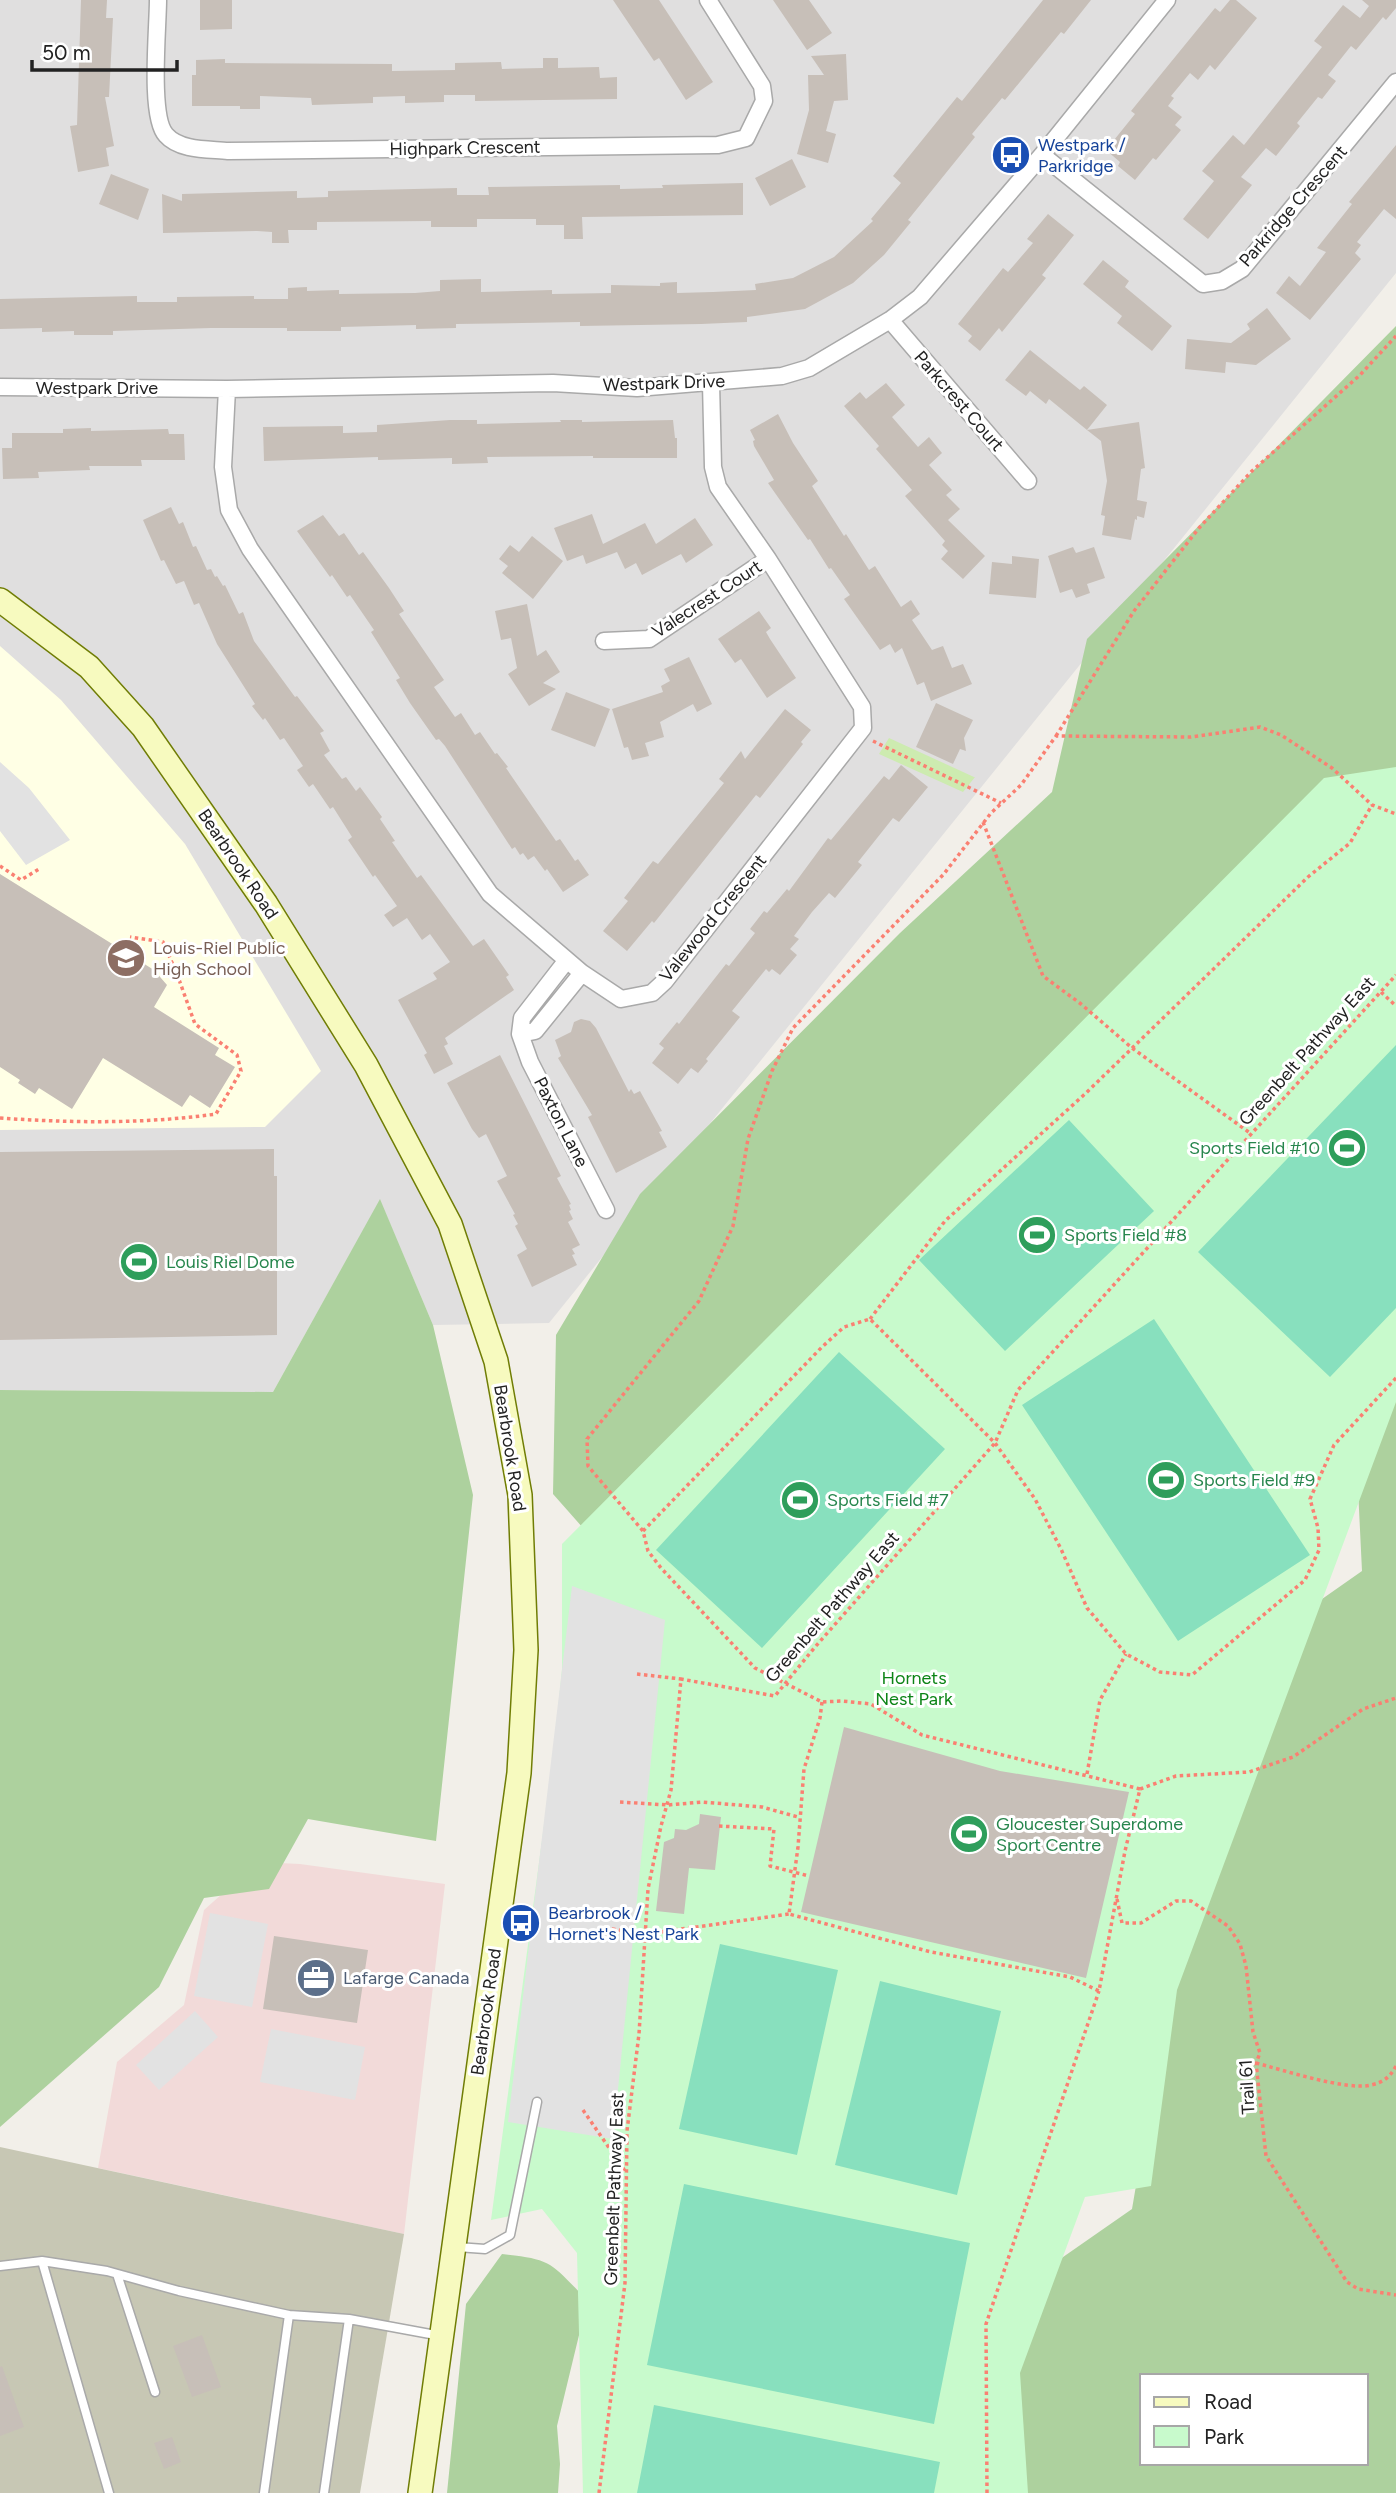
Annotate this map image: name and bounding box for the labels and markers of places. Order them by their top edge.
bus stop icon: Westpark / Parkridge [990,134,1032,176]
place label: Westpark / Parkridge [1038,134,1126,177]
school or university icon: Louis-Riel Public High School [105,937,147,979]
place label: Louis-Riel Public High School [153,937,286,980]
sports icon: Sports Field #10 [1326,1127,1368,1169]
place label: Sports Field #10 [1189,1137,1320,1159]
sports icon: Sports Field #8 [1016,1214,1058,1256]
place label: Sports Field #8 [1064,1224,1187,1246]
sports icon: Louis Riel Dome [118,1241,160,1283]
place label: Louis Riel Dome [166,1251,295,1273]
sports icon: Sports Field #9 [1145,1459,1187,1501]
place label: Sports Field #9 [1193,1469,1315,1491]
sports icon: Sports Field #7 [779,1479,821,1521]
place label: Sports Field #7 [827,1489,949,1511]
sports icon: Gloucester Superdome Sport Centre [948,1813,990,1855]
place label: Gloucester Superdome Sport Centre [996,1813,1183,1856]
bus stop icon: Bearbrook / Hornet's Nest Park [500,1902,542,1944]
place label: Bearbrook / Hornet's Nest Park [548,1902,699,1945]
office icon: Lafarge Canada [295,1957,337,1999]
place label: Lafarge Canada [343,1967,469,1989]

